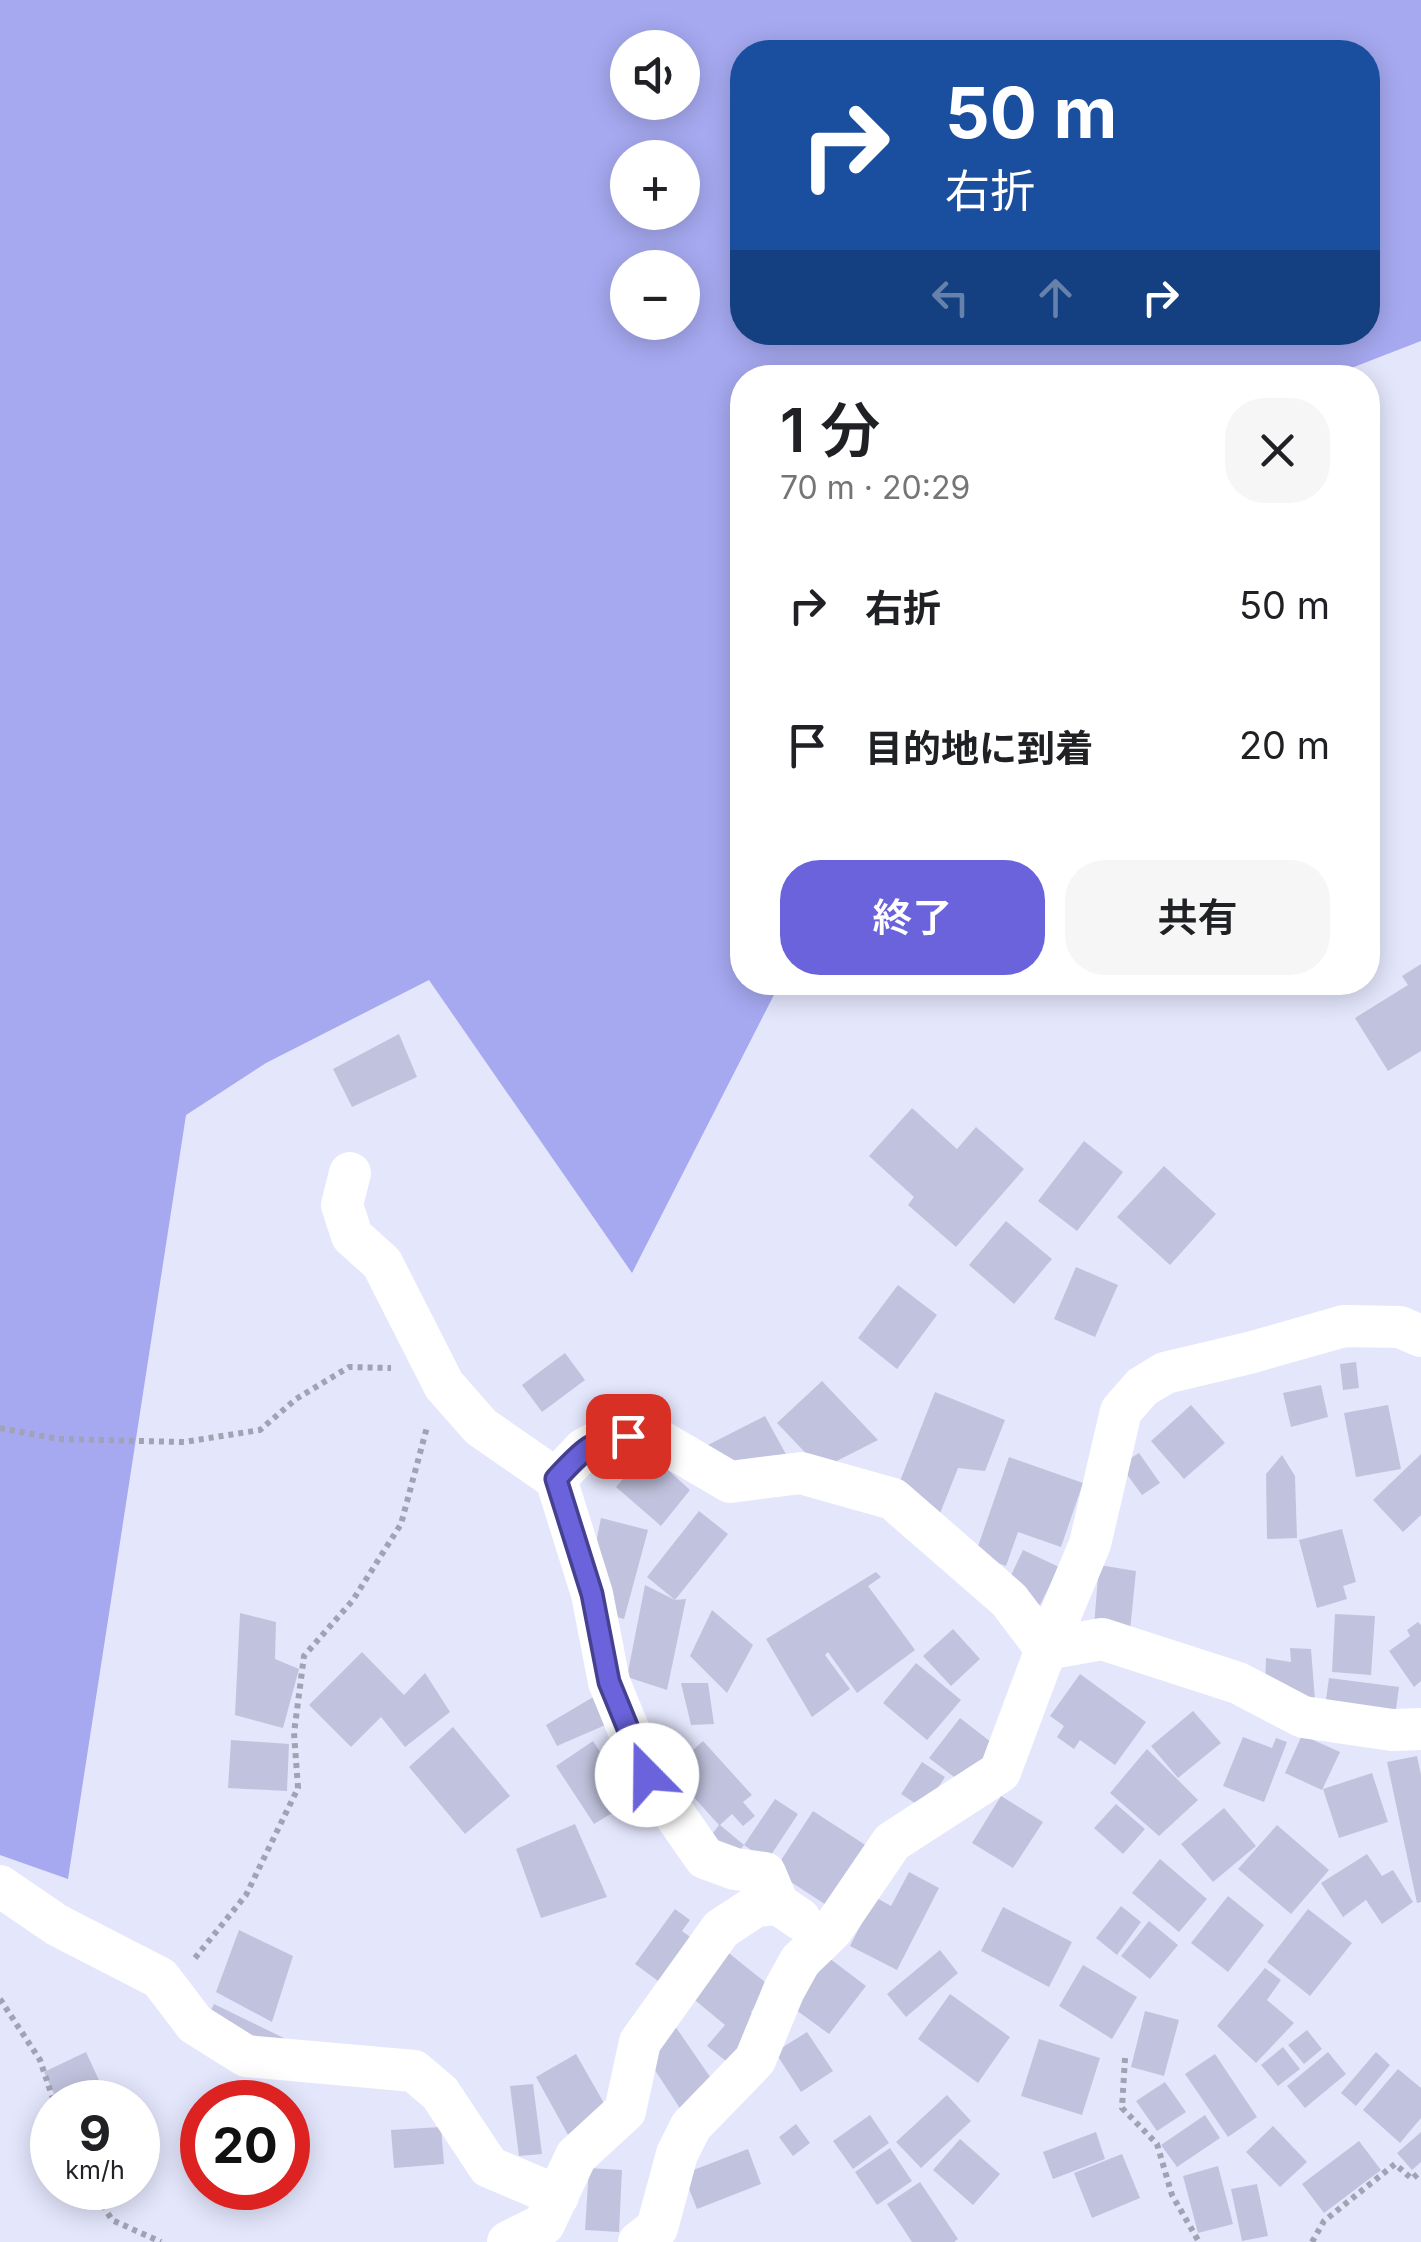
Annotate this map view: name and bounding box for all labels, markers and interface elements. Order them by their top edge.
map controls [610,30,700,340]
button: sound [610,30,700,120]
text: 50 m [945,70,1117,155]
icon: right [780,80,910,210]
button: + [610,140,700,230]
text: 右折 [945,163,1035,218]
button: − [610,250,700,340]
icon: left [923,270,978,325]
icon: ahead [1028,270,1083,325]
icon: right [1133,270,1188,325]
text: 1 分 [780,394,881,466]
button: close [1225,398,1330,503]
text: 70 m · 20:29 [780,468,970,507]
icon: right [780,578,835,633]
text: 50 m [1239,582,1330,628]
text: 右折 [865,585,941,631]
icon: arrive [780,718,835,773]
text: 20 m [1239,722,1330,768]
text: 目的地に到着 [865,725,1093,771]
button: 終了 [780,860,1045,975]
button: 共有 [1065,860,1330,975]
pin [586,1394,671,1479]
icon: arrive [601,1409,656,1464]
position arrow [595,1723,699,1827]
speed limit sign: 20 [180,2080,310,2210]
text: 9 [79,2103,111,2163]
text: km/h [65,2155,125,2185]

